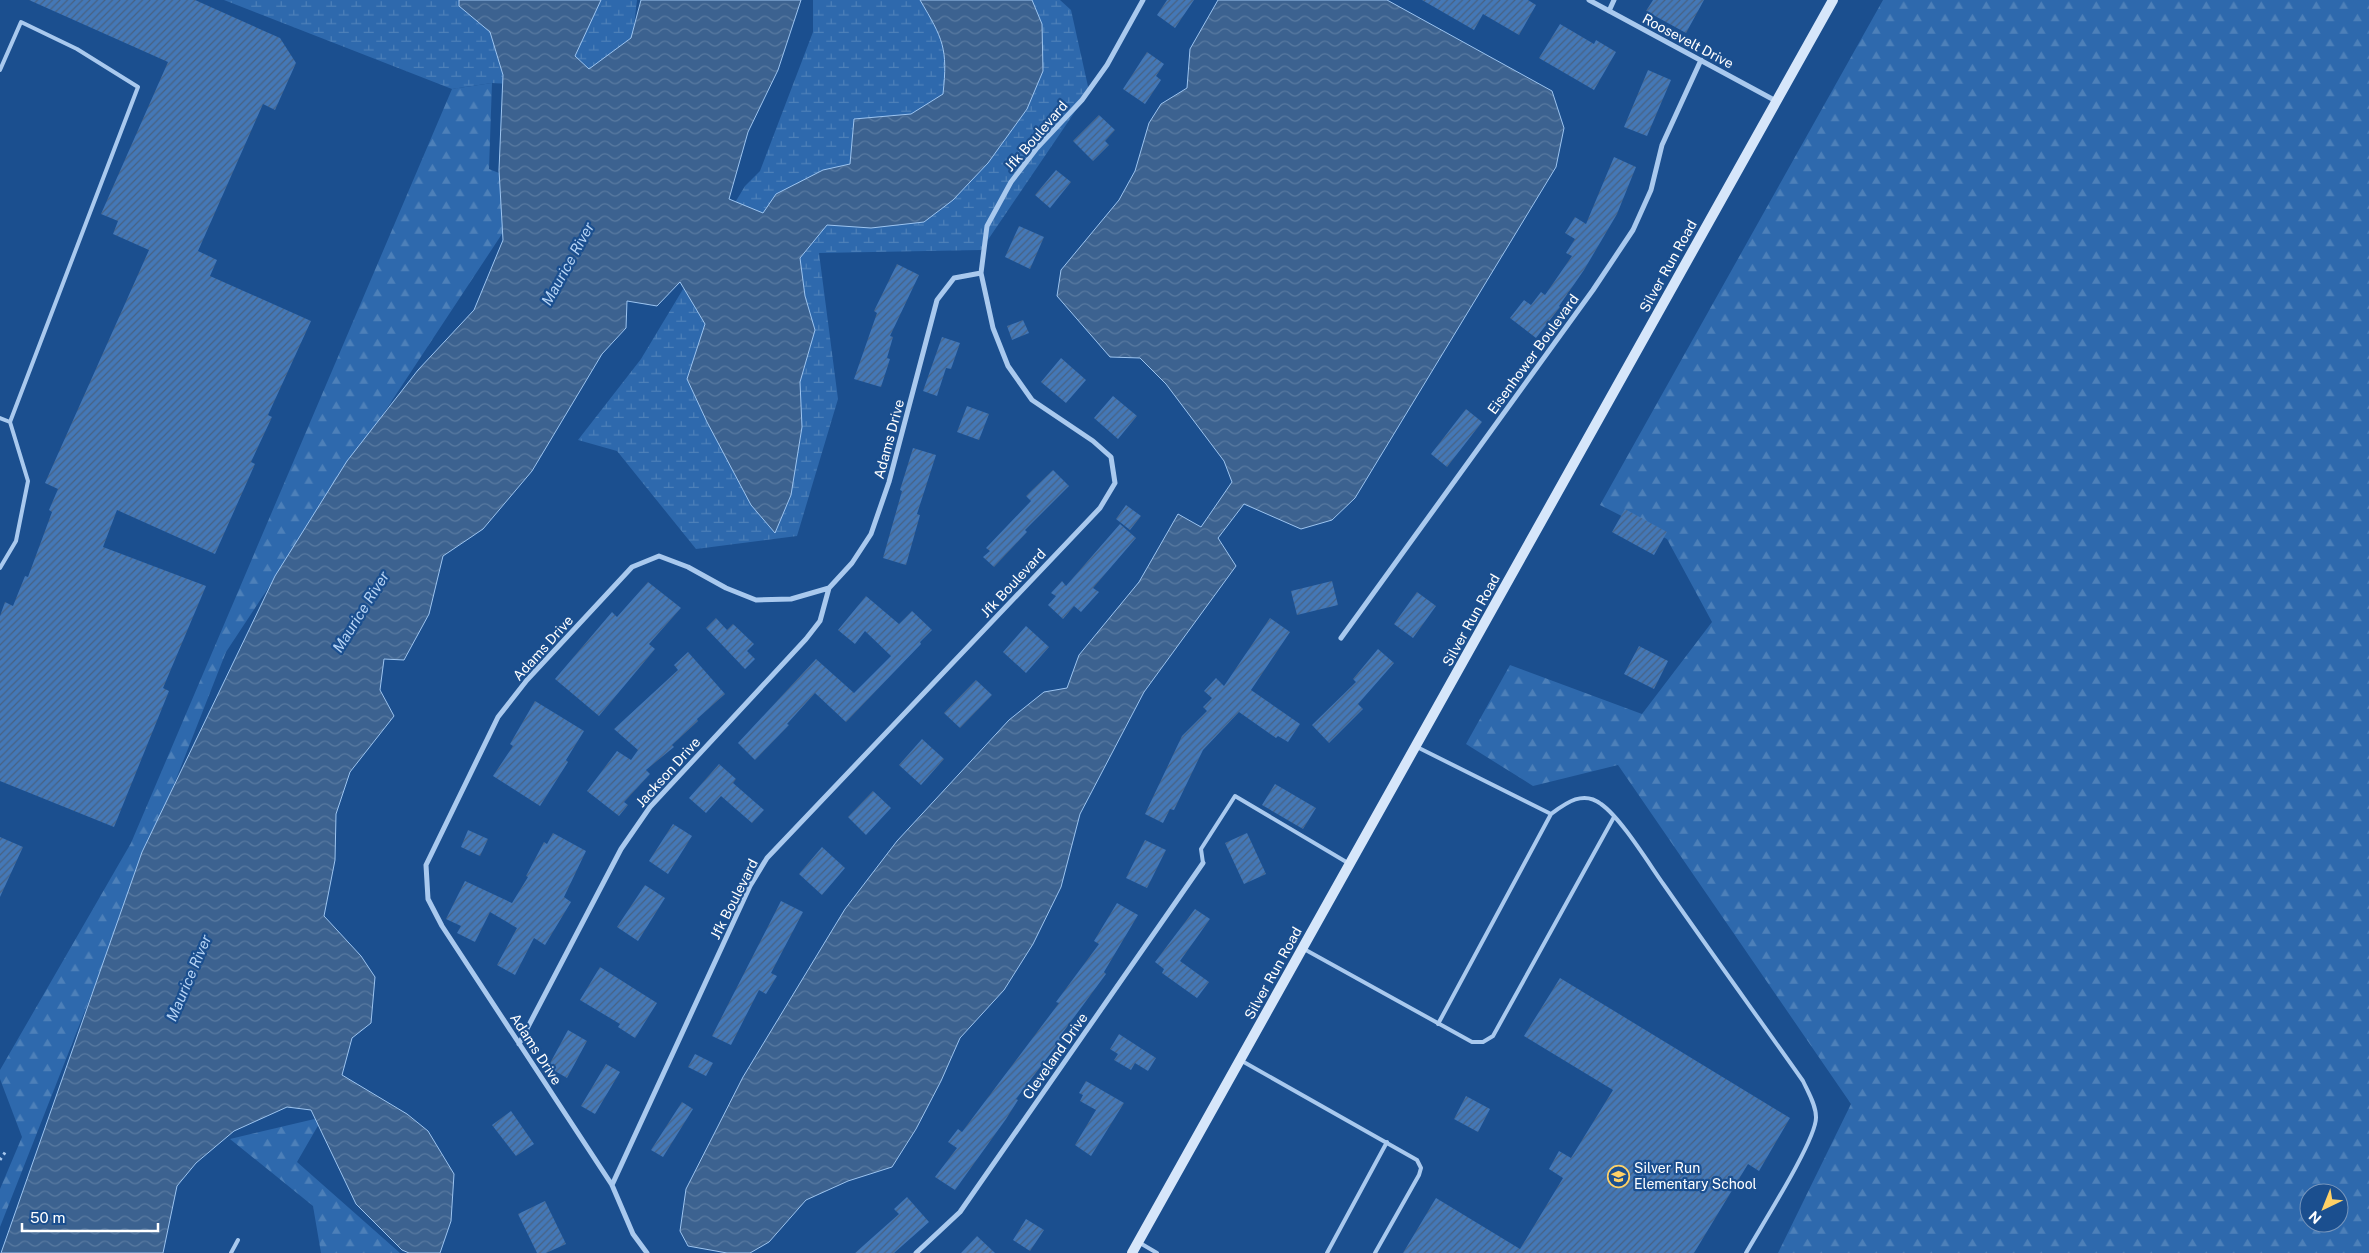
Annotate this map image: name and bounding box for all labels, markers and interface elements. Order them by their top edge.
street label: Roosevelt Drive [1640,10,1736,72]
street label: Jfk Boulevard [1001,98,1071,174]
street label: Silver Run Road [1636,217,1700,315]
water label: Maurice River [538,219,598,308]
street label: Eisenhower Boulevard [1484,291,1582,417]
street label: Adams Drive [871,397,907,481]
street label: Jfk Boulevard [977,545,1049,621]
water label: Maurice River [329,568,392,655]
street label: Silver Run Road [1439,571,1503,669]
street label: Adams Drive [510,612,576,684]
street label: Jackson Drive [632,734,704,810]
street label: Jfk Boulevard [707,856,761,942]
street label: Silver Run Road [1241,924,1305,1022]
water label: Maurice River [163,932,215,1024]
street label: Adams Drive [507,1010,565,1088]
street label: Cleveland Drive [1019,1010,1091,1102]
place label: Silver Run Elementary School [1634,1160,1757,1192]
school or university icon: Silver Run Elementary School [1606,1164,1630,1188]
north arrow [2299,1183,2349,1233]
scale bar [22,1200,159,1232]
text: N [2306,1208,2325,1227]
text: 50 m [30,1209,65,1226]

